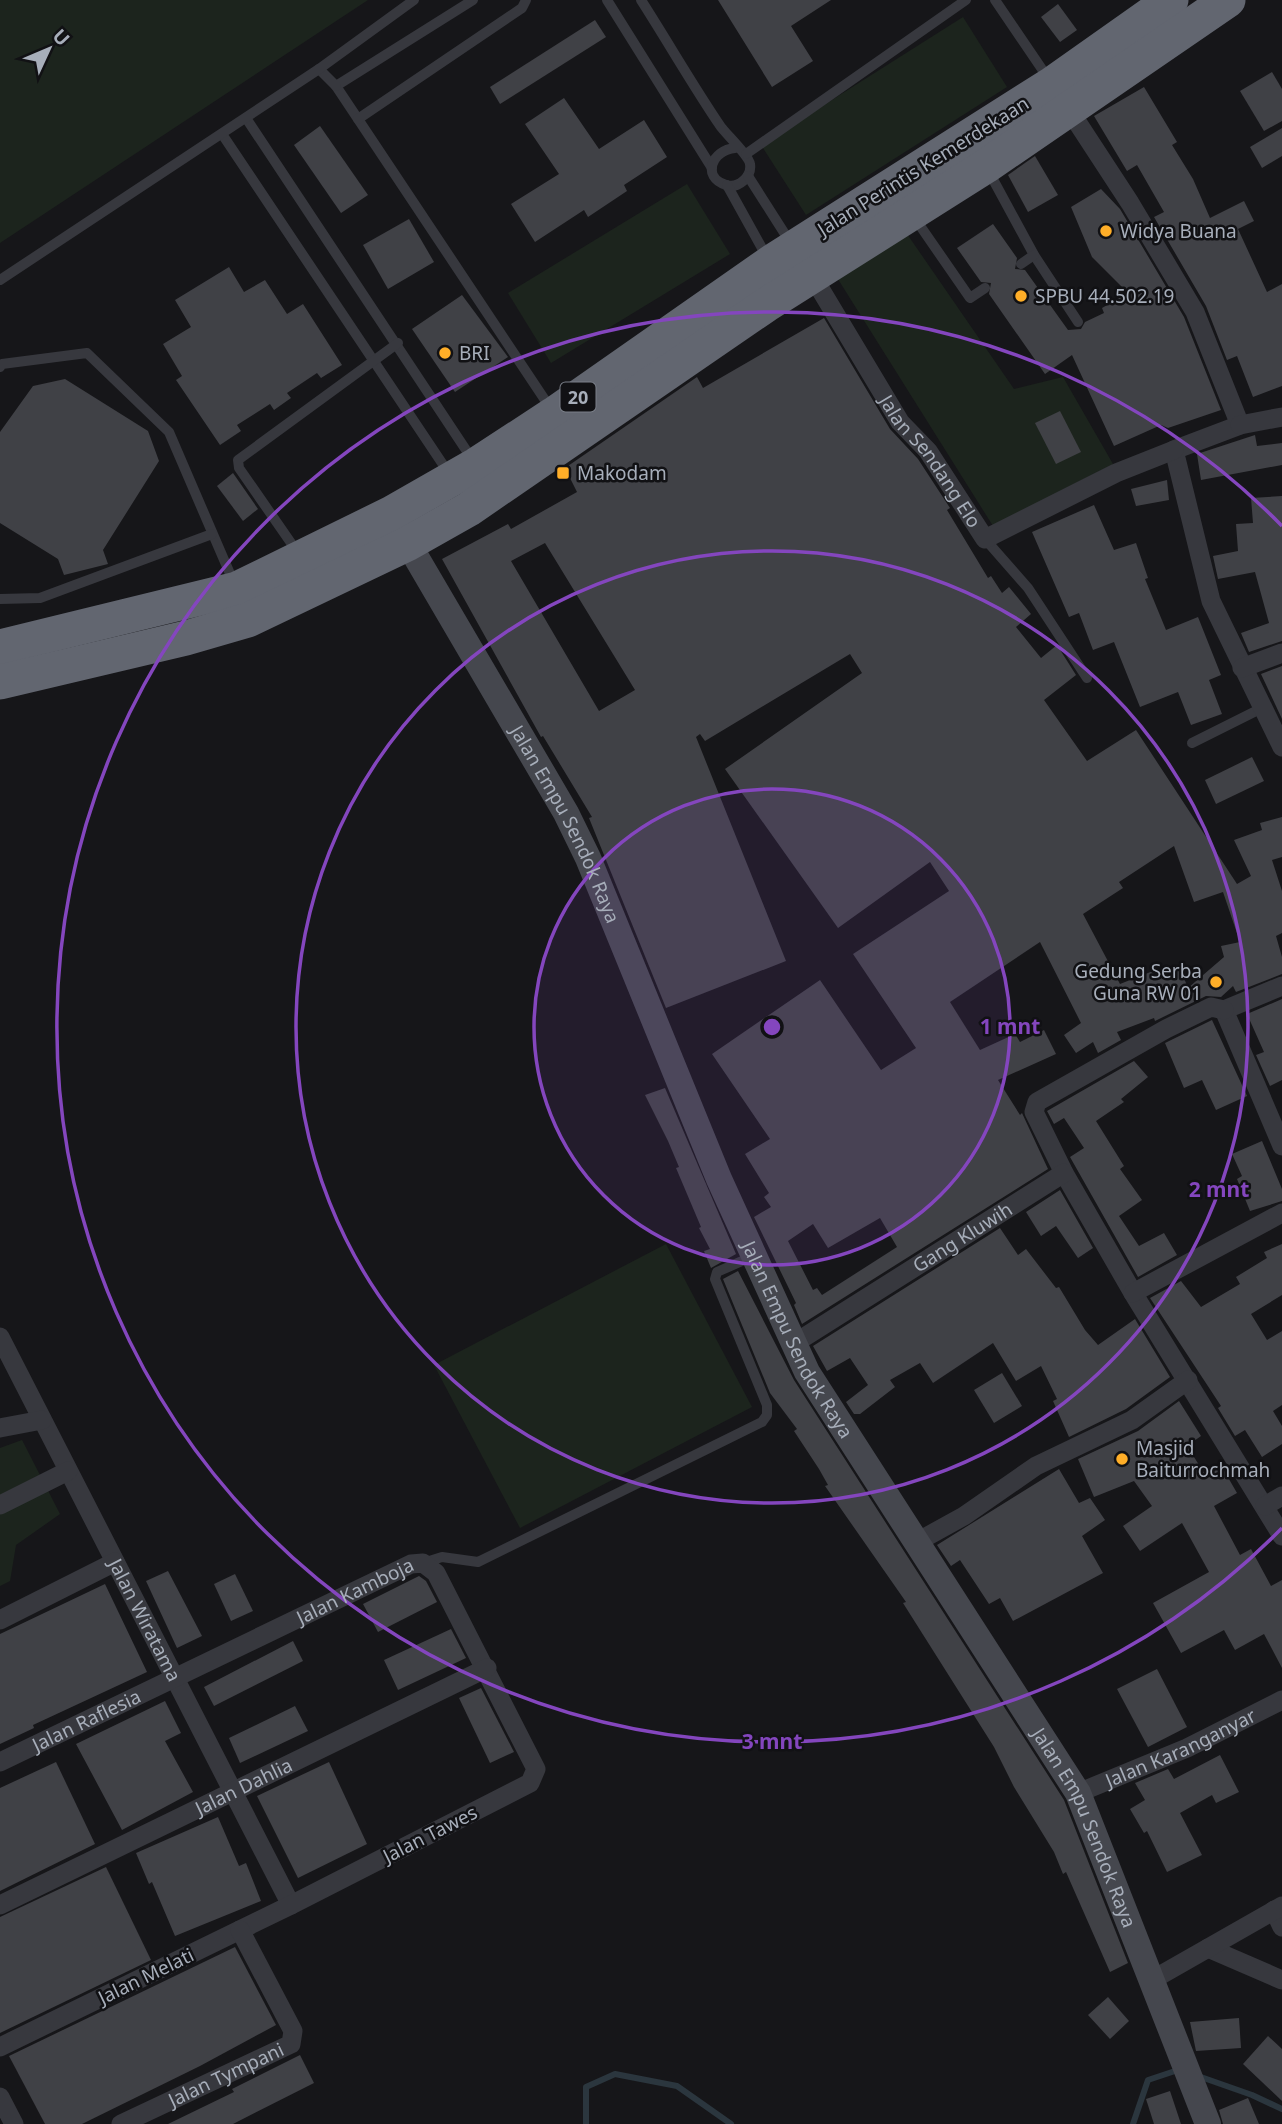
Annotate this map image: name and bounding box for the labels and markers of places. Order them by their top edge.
place label: Widya Buana [1120,218,1237,244]
marker: Widya Buana [1098,223,1114,239]
place label: SPBU 44.502.19 [1035,283,1174,309]
marker: SPBU 44.502.19 [1013,288,1029,304]
place label: BRI [459,340,490,366]
marker: BRI [437,345,453,361]
place label: Makodam [577,460,667,486]
marker: Makodam [555,465,571,481]
place label: Gedung Serba Guna RW 01 [1074,958,1202,1006]
marker: Gedung Serba Guna RW 01 [1208,974,1224,990]
centre of rings [760,1015,784,1039]
place label: Masjid Baiturrochmah [1136,1435,1270,1483]
marker: Masjid Baiturrochmah [1114,1451,1130,1467]

